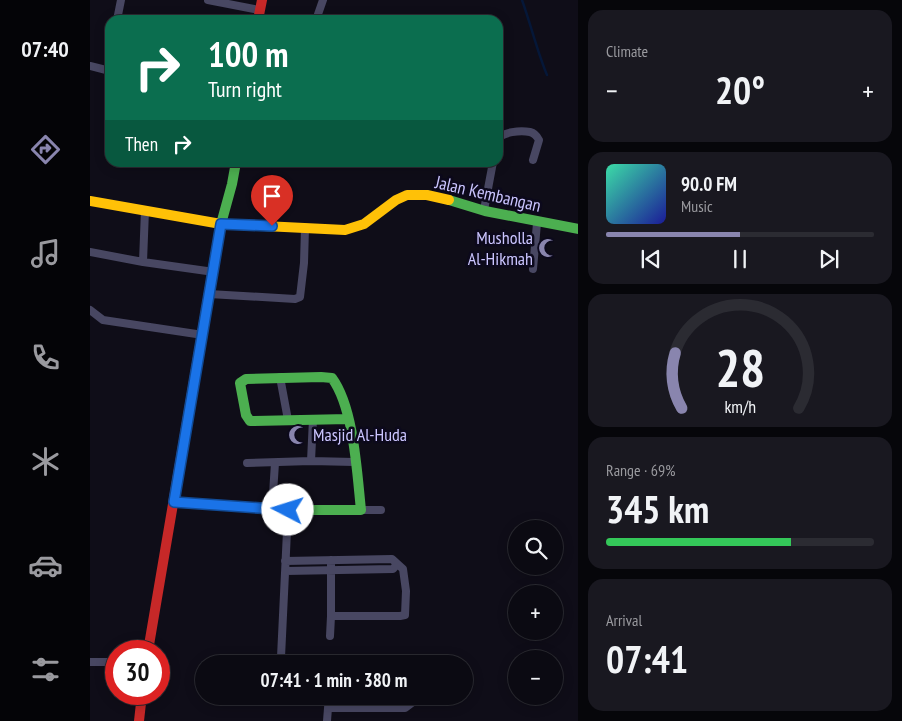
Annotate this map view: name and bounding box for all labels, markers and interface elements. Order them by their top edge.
text: 100 m [208,31,289,77]
text: 07:40 [21,35,69,63]
icon: right [125,35,190,100]
text: Climate [606,41,648,61]
text: 20° [715,65,765,114]
text: − [606,72,618,109]
text: + [862,72,874,109]
text: Turn right [208,75,282,103]
icon: right [168,130,196,158]
icon: directions [28,132,63,167]
text: Then [125,132,158,156]
street label: Jalan Kembangan [432,170,543,217]
text: 90.0 FM [681,172,737,196]
pin [251,175,293,226]
icon: arrive [258,182,286,210]
text: Music [681,196,713,216]
place label: Musholla Al-Hikmah [468,226,533,270]
icon: music [28,236,63,271]
mosque icon: Musholla Al-Hikmah [537,237,559,259]
icon: previous [637,245,665,273]
icon: pause [726,245,754,273]
icon: next [815,245,843,273]
text: 28 [715,334,765,401]
icon: phone [28,340,63,375]
text: km/h [724,395,756,418]
place label: Masjid Al-Huda [313,423,407,446]
mosque icon: Masjid Al-Huda [287,424,309,446]
icon: climate [28,444,63,479]
text: Range · 69% [606,460,675,480]
position arrow [261,483,313,535]
text: 345 km [606,484,709,533]
map controls [508,520,563,705]
button: search [508,520,563,575]
icon: car [28,548,63,583]
button: + [508,585,563,640]
text: Arrival [606,610,642,630]
text: 07:41 [606,634,688,683]
speed limit sign: 30 [105,640,170,705]
button: − [508,650,563,705]
icon: filters [28,652,63,687]
text: 07:41 · 1 min · 380 m [261,668,407,692]

